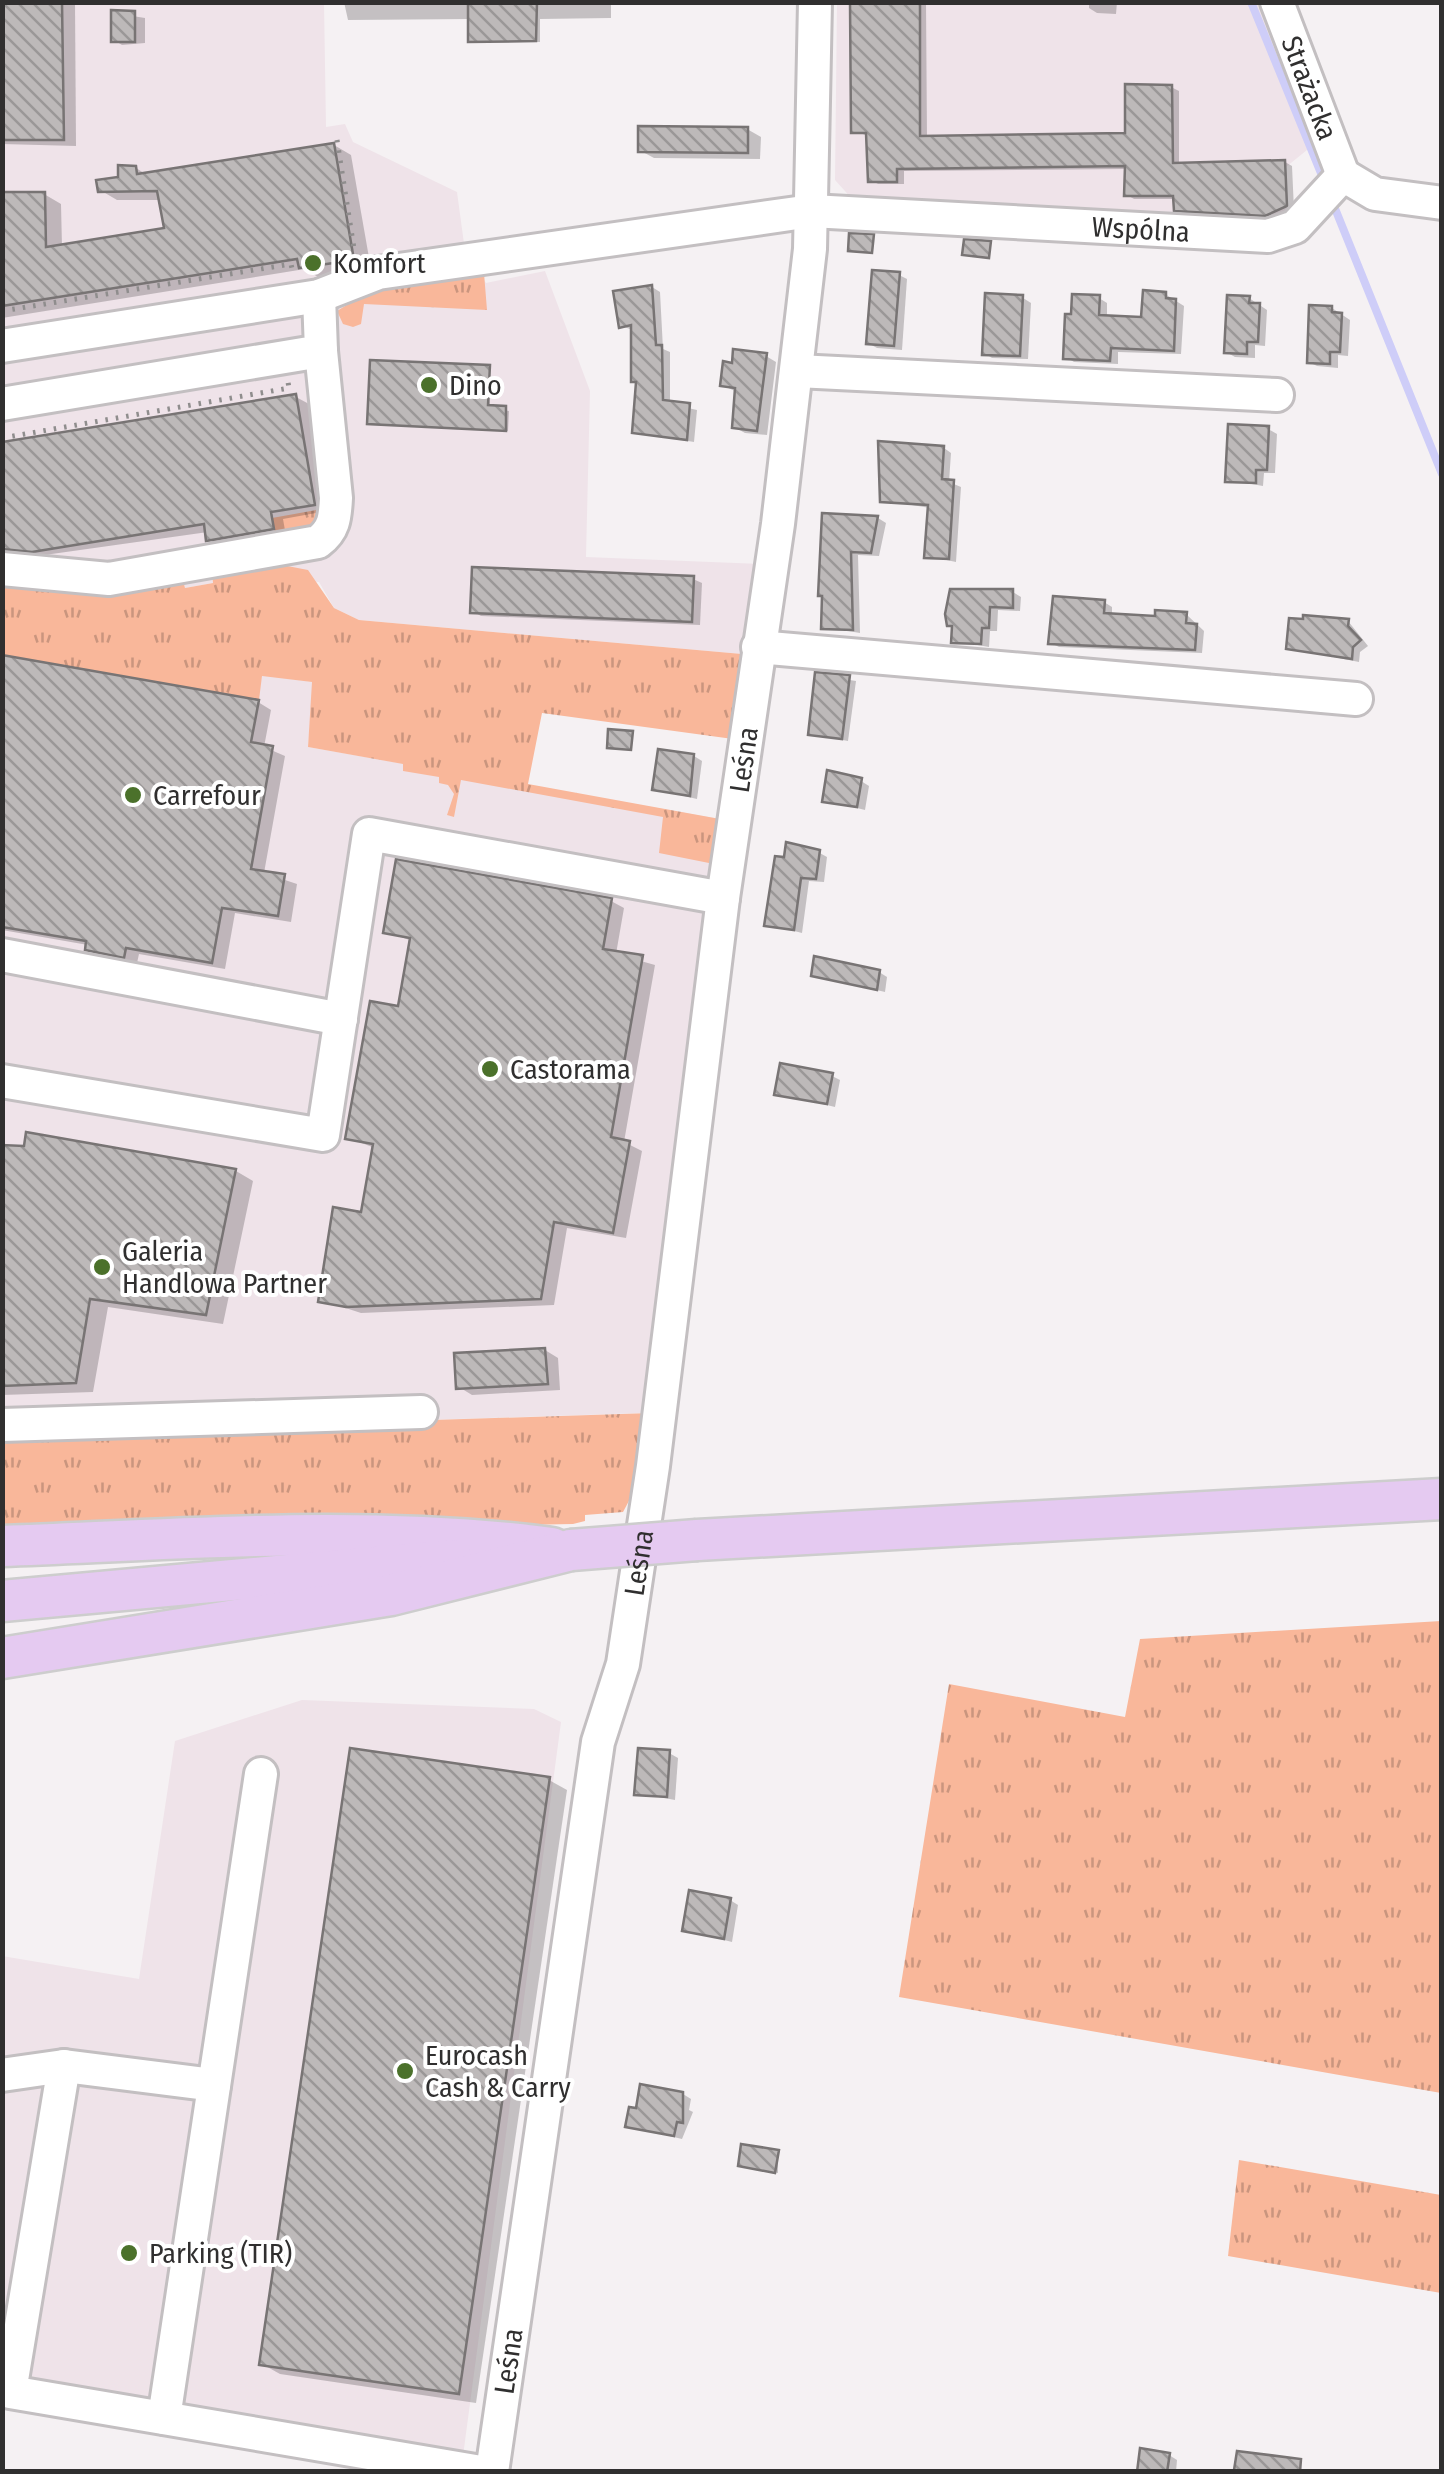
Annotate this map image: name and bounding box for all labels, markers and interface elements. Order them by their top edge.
street label: Strażacka [1275,32,1344,145]
street label: Wspólna [1091,210,1191,249]
place label: Komfort [333,247,426,280]
marker: Komfort [302,252,324,274]
place label: Dino [449,369,502,402]
marker: Dino [418,374,440,396]
street label: Leśna [723,725,765,795]
place label: Carrefour [153,779,261,812]
marker: Carrefour [122,784,144,806]
place label: Castorama [510,1053,631,1086]
marker: Castorama [479,1058,501,1080]
place label: Galeria Handlowa Partner [122,1235,327,1300]
marker: Galeria Handlowa Partner [91,1256,113,1278]
street label: Leśna [618,1528,660,1598]
place label: Eurocash Cash & Carry [425,2039,571,2104]
marker: Eurocash Cash & Carry [394,2060,416,2082]
place label: Parking (TIR) [149,2237,292,2270]
marker: Parking (TIR) [118,2242,140,2264]
street label: Leśna [488,2326,530,2396]

